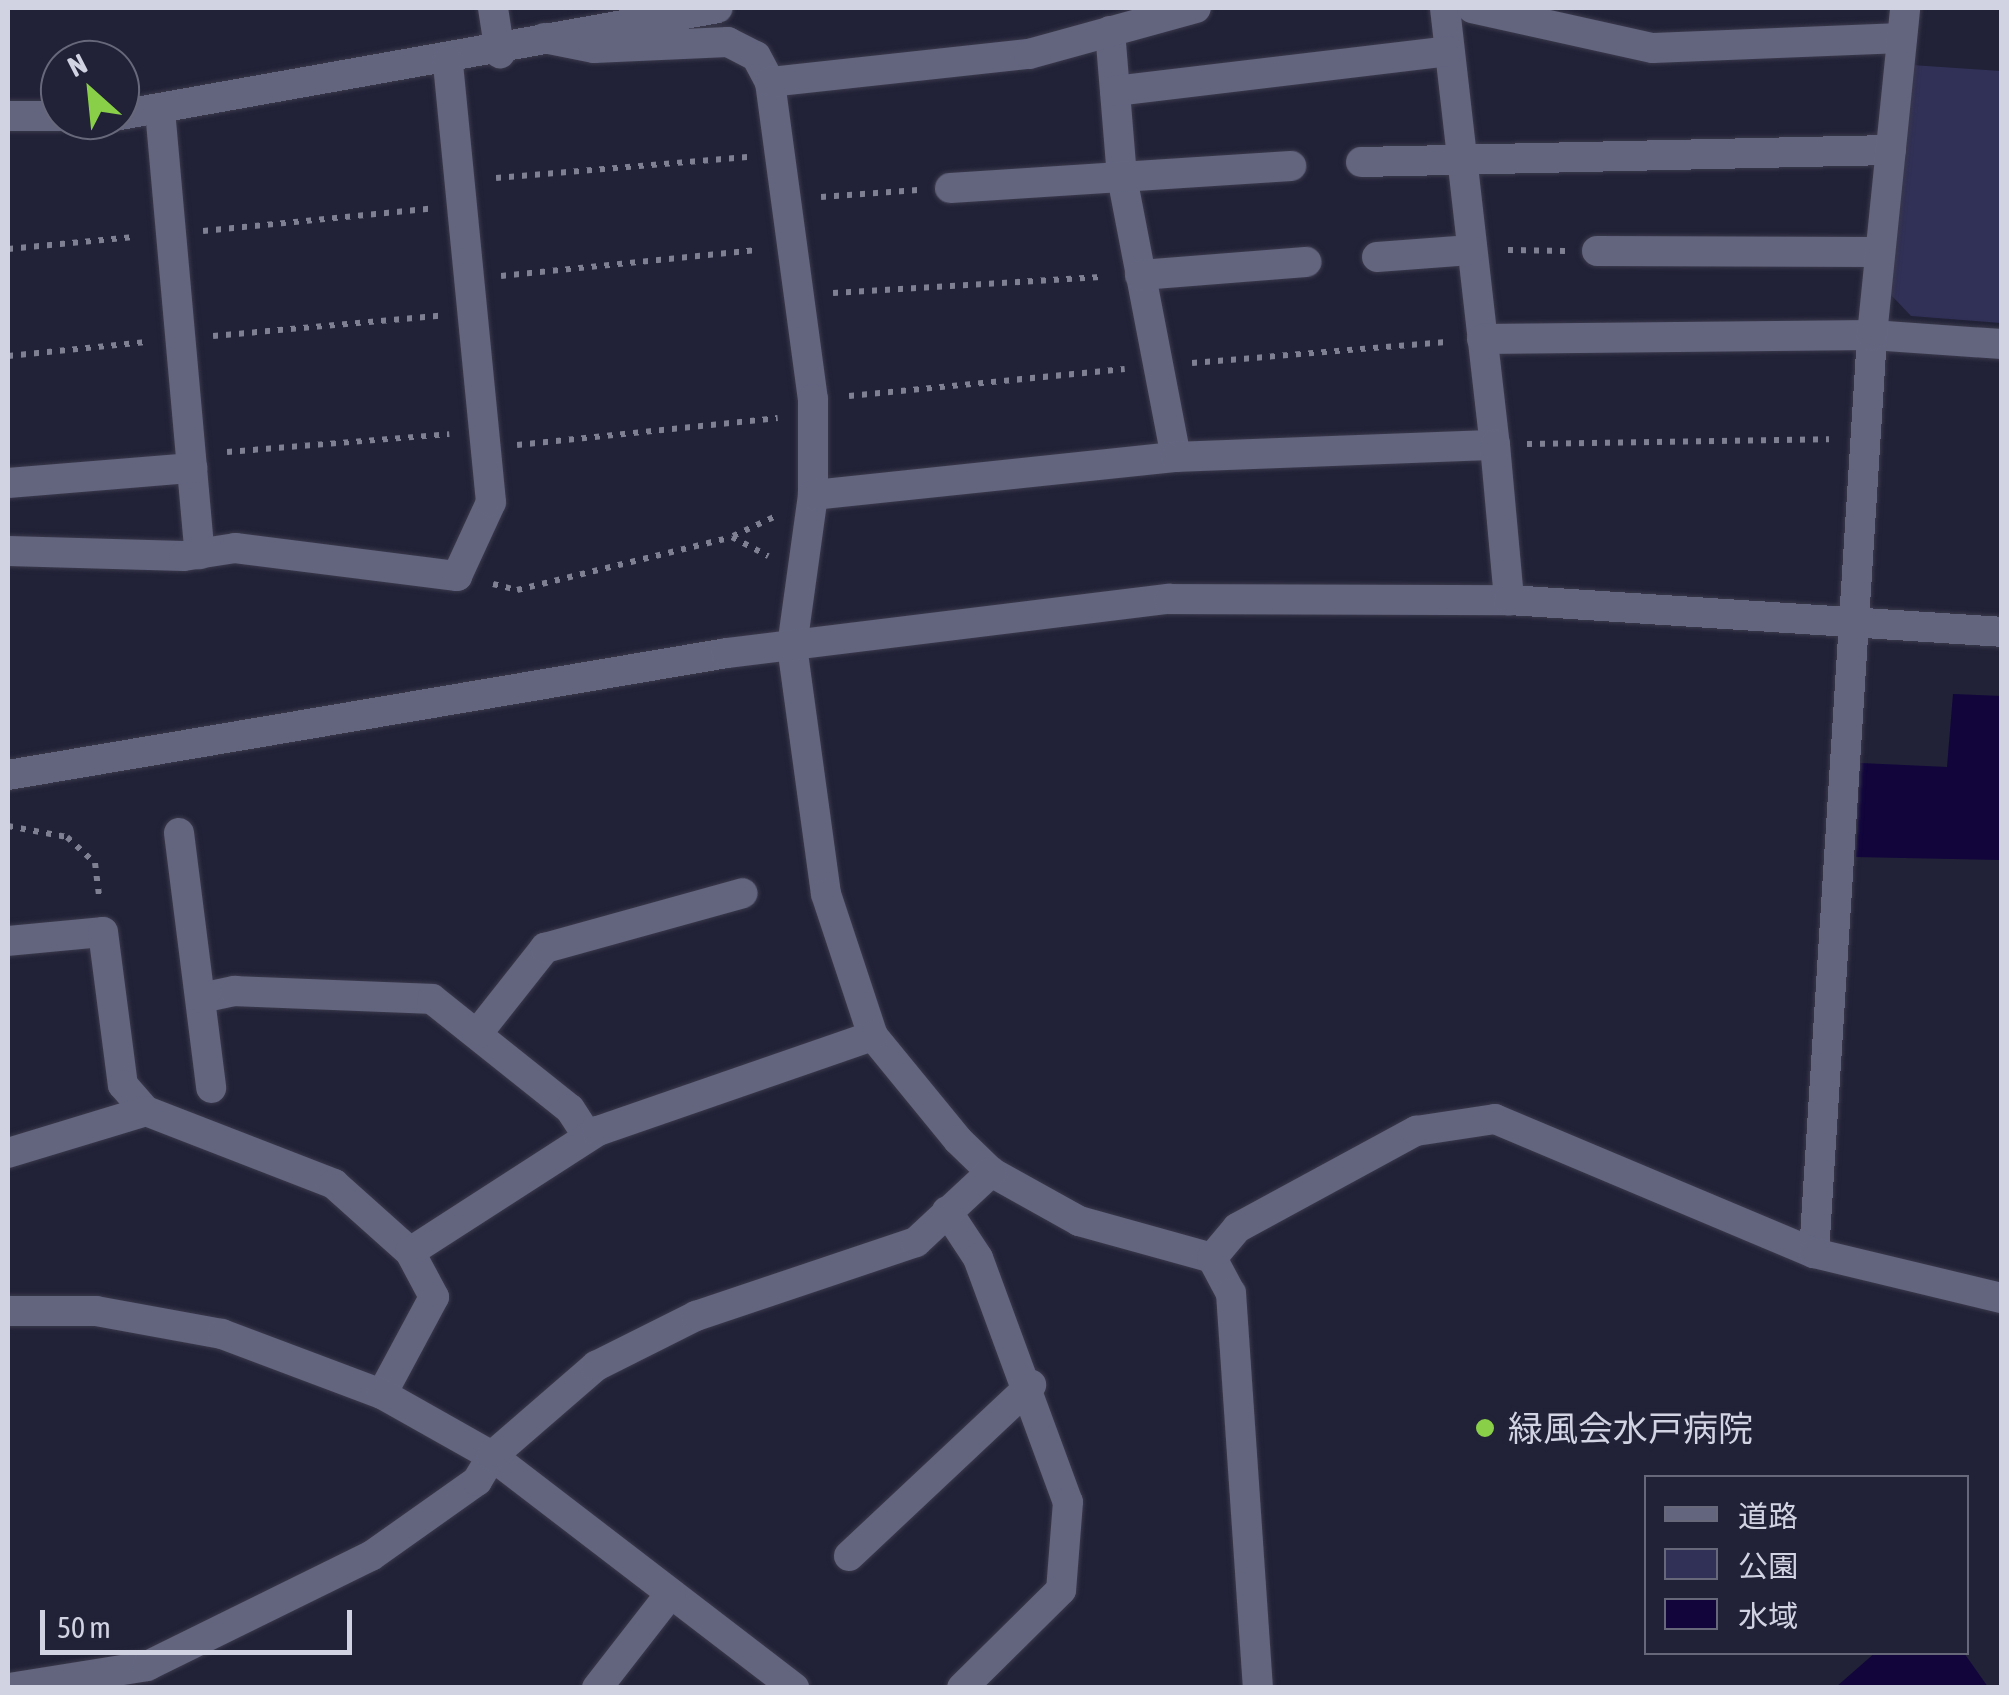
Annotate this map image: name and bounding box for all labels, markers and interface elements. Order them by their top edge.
north arrow [40,40,140,140]
text: N [63,47,92,83]
place label: 緑風会水戸病院 [1508,1407,1753,1449]
marker: 緑風会水戸病院 [1472,1415,1498,1441]
legend [1644,1475,1969,1655]
text: 道路 [1738,1499,1798,1533]
text: 公園 [1738,1549,1798,1583]
scale bar [45,1590,358,1652]
text: 水域 [1738,1599,1798,1633]
text: 50 m [57,1610,111,1644]

